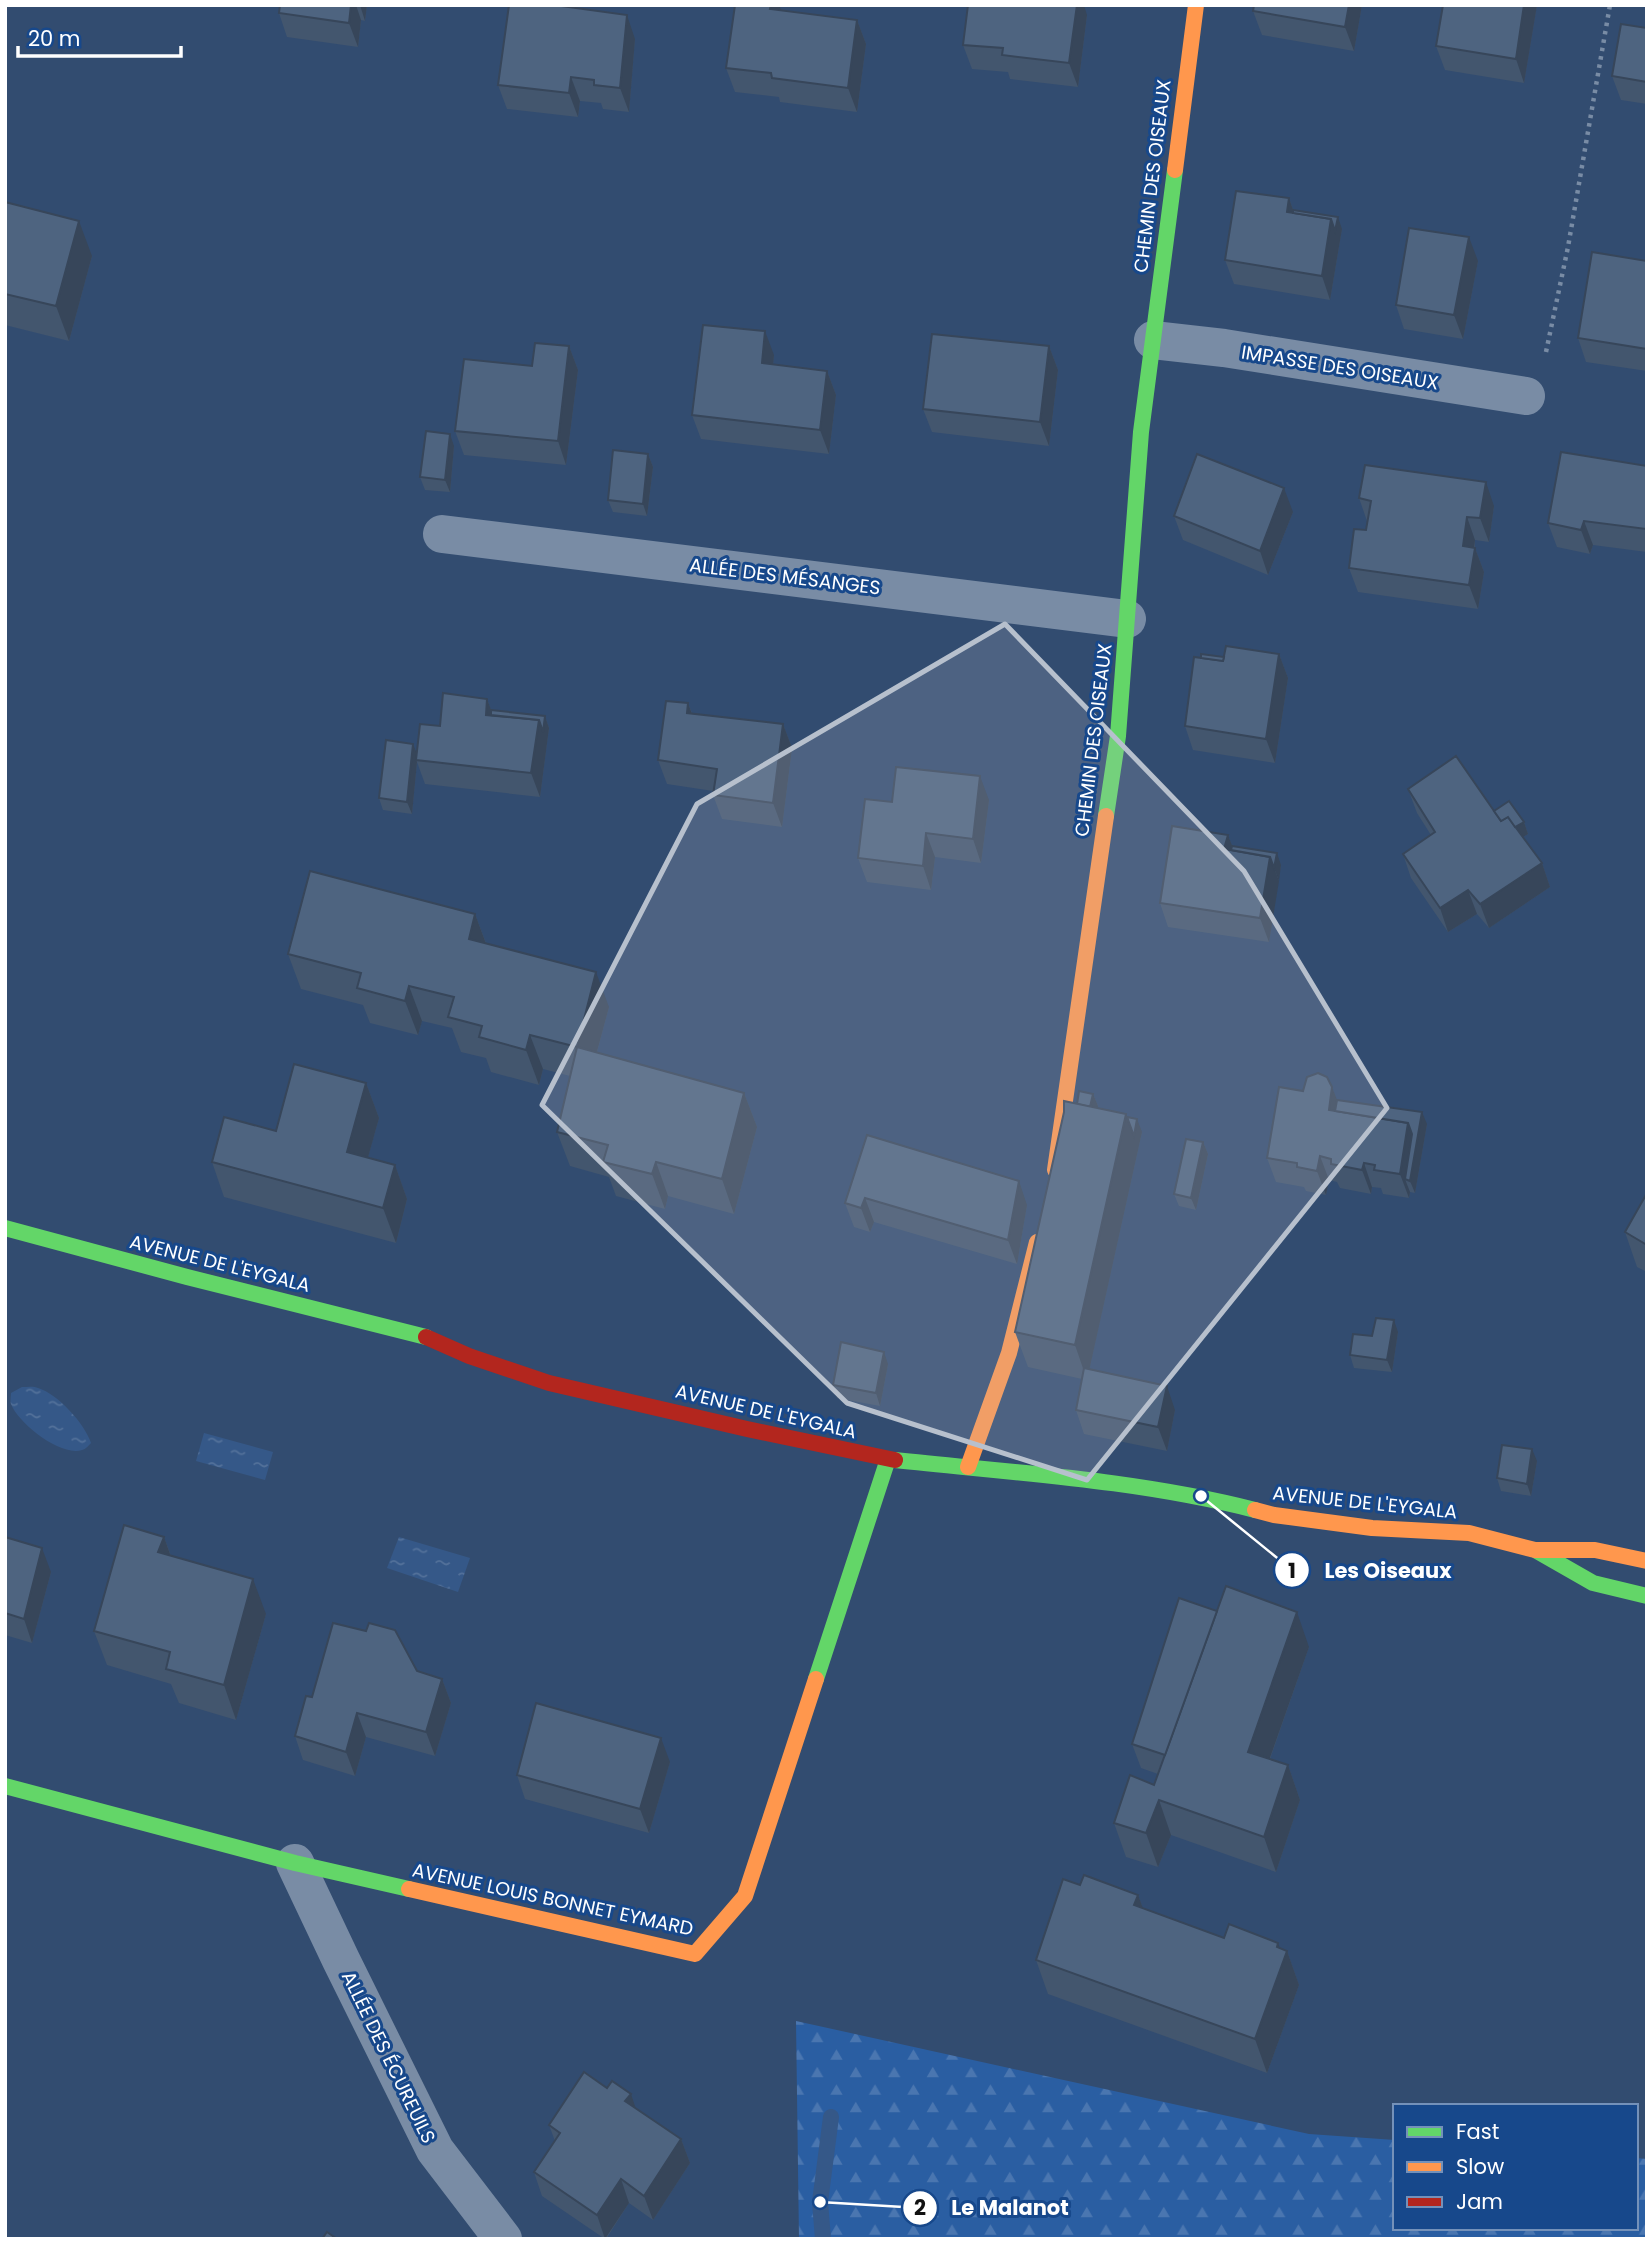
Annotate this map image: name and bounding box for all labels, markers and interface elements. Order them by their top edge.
scale bar [18,14,180,58]
text: 20 m [28,24,81,53]
street label: CHEMIN DES OISEAUX [1127,78,1178,274]
street label: IMPASSE DES OISEAUX [1239,339,1440,396]
street label: ALLÉE DES MÉSANGES [688,551,882,602]
street label: CHEMIN DES OISEAUX [1068,642,1119,838]
street label: AVENUE DE L'EYGALA [127,1228,313,1299]
street label: AVENUE DE L'EYGALA [673,1377,859,1446]
street label: AVENUE DE L'EYGALA [1271,1479,1459,1526]
callout: Les Oiseaux [1275,1549,1465,1591]
text: 1 [1288,1556,1296,1585]
text: Les Oiseaux [1324,1556,1452,1585]
street label: AVENUE LOUIS BONNET EYMARD [410,1856,696,1942]
street label: ALLÉE DES ÉCUREUILS [335,1967,442,2148]
legend [1393,2104,1638,2230]
text: Fast [1456,2117,1499,2146]
text: Slow [1456,2152,1504,2181]
callout: Le Malanot [903,2187,1083,2229]
text: Jam [1456,2187,1503,2216]
text: 2 [914,2193,926,2222]
text: Le Malanot [951,2193,1069,2222]

